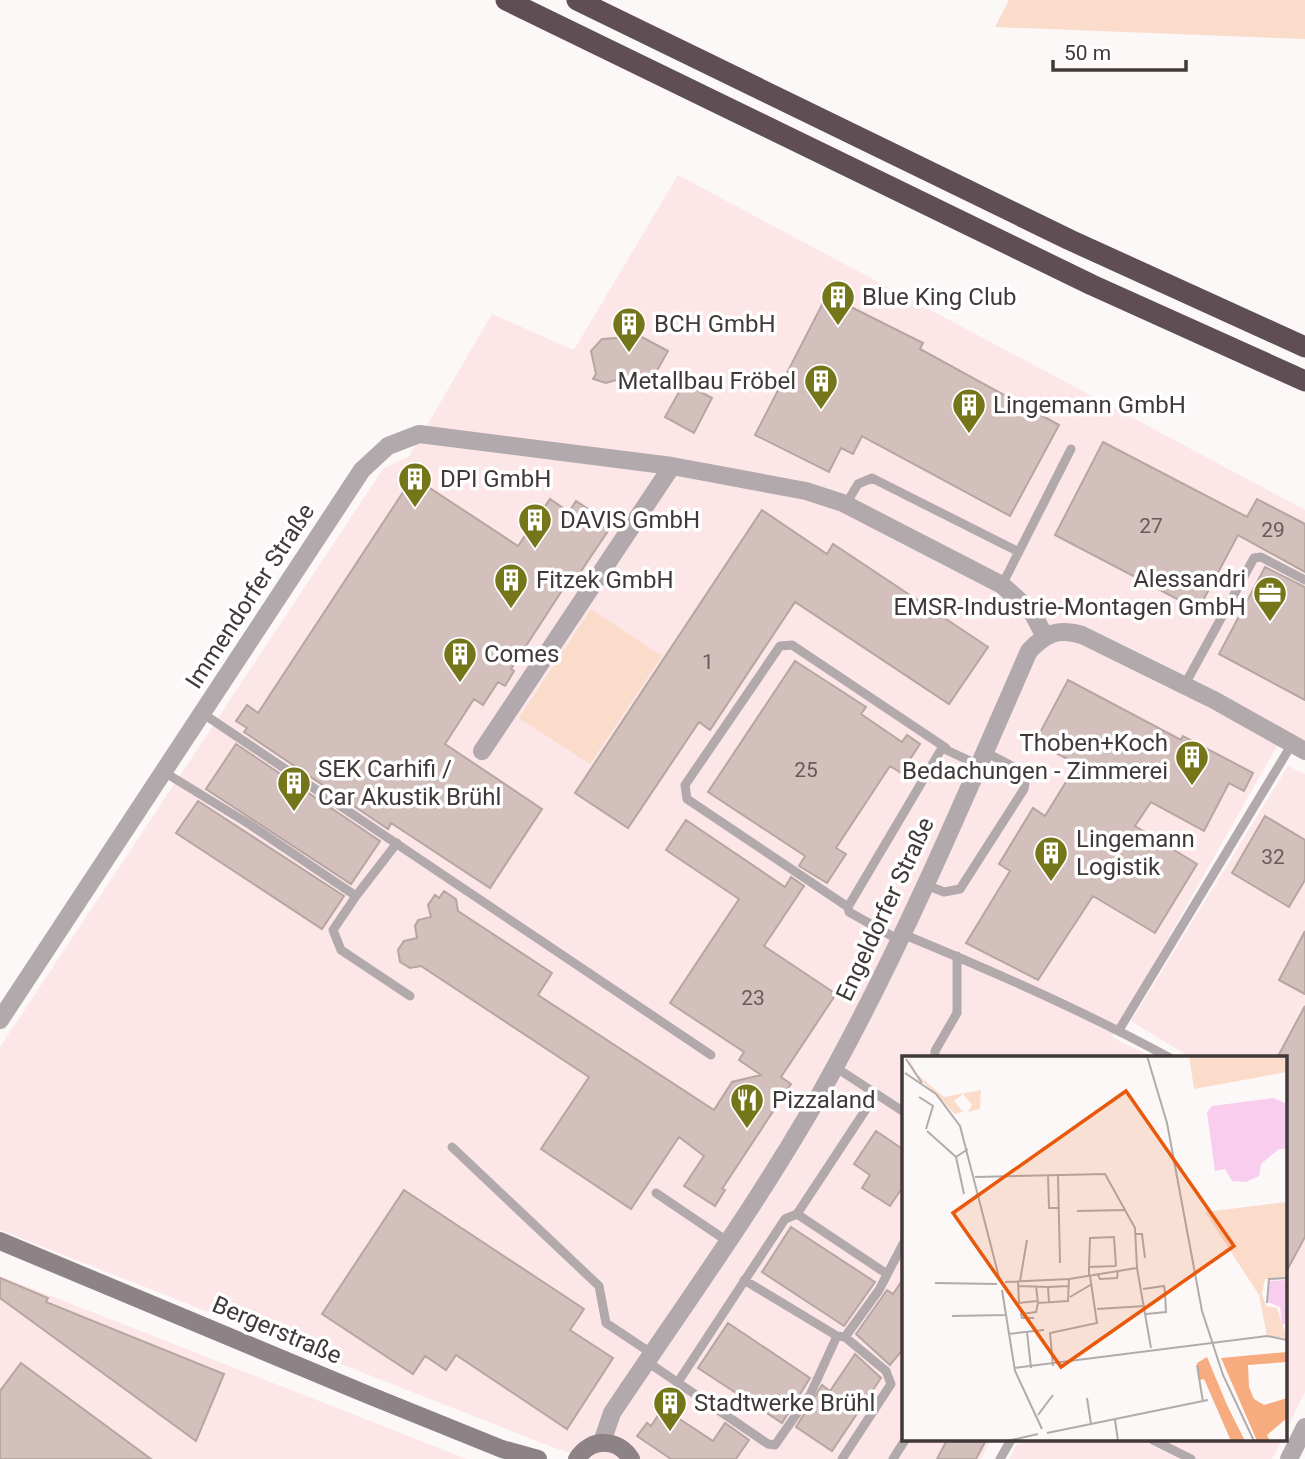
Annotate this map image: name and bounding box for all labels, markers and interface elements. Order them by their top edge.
scale bar [1053,28,1186,72]
text: 50 m [1064,41,1111,65]
building icon: Blue King Club [819,278,857,327]
place label: Blue King Club [862,283,1016,311]
building icon: BCH GmbH [610,305,648,354]
place label: BCH GmbH [654,310,776,338]
building icon: Metallbau Fröbel [802,362,840,411]
place label: Metallbau Fröbel [617,367,796,395]
building icon: Lingemann GmbH [950,386,988,435]
place label: Lingemann GmbH [993,391,1186,419]
building icon: DPI GmbH [396,460,434,509]
place label: DPI GmbH [440,465,551,493]
street label: Immendorfer Straße [180,498,320,694]
building icon: DAVIS GmbH [516,501,554,550]
place label: DAVIS GmbH [560,506,700,534]
house number: 27 [1139,514,1163,538]
house number: 29 [1261,518,1285,542]
building icon: Fitzek GmbH [492,561,530,610]
place label: Alessandri EMSR-Industrie-Montagen GmbH [893,565,1246,621]
place label: Fitzek GmbH [536,566,674,594]
office icon: Alessandri EMSR-Industrie-Montagen GmbH [1251,574,1289,623]
building icon: Comes [441,635,479,684]
place label: Comes [484,640,559,668]
house number: 1 [702,650,714,674]
place label: Thoben+Koch Bedachungen - Zimmerei [902,729,1168,785]
building icon: Thoben+Koch Bedachungen - Zimmerei [1173,738,1211,787]
place label: SEK Carhifi / Car Akustik Brühl [318,755,501,811]
house number: 25 [794,758,818,782]
building icon: SEK Carhifi / Car Akustik Brühl [275,764,313,813]
street label: Engeldorfer Straße [830,813,940,1005]
place label: Lingemann Logistik [1076,825,1195,881]
building icon: Lingemann Logistik [1032,834,1070,883]
house number: 32 [1261,845,1285,869]
house number: 23 [741,986,765,1010]
inset map [902,1056,1288,1442]
restaurant icon: Pizzaland [728,1081,766,1130]
place label: Pizzaland [772,1086,876,1114]
street label: Bergerstraße [208,1290,346,1370]
building icon: Stadtwerke Brühl [651,1384,689,1433]
place label: Stadtwerke Brühl [694,1389,875,1417]

